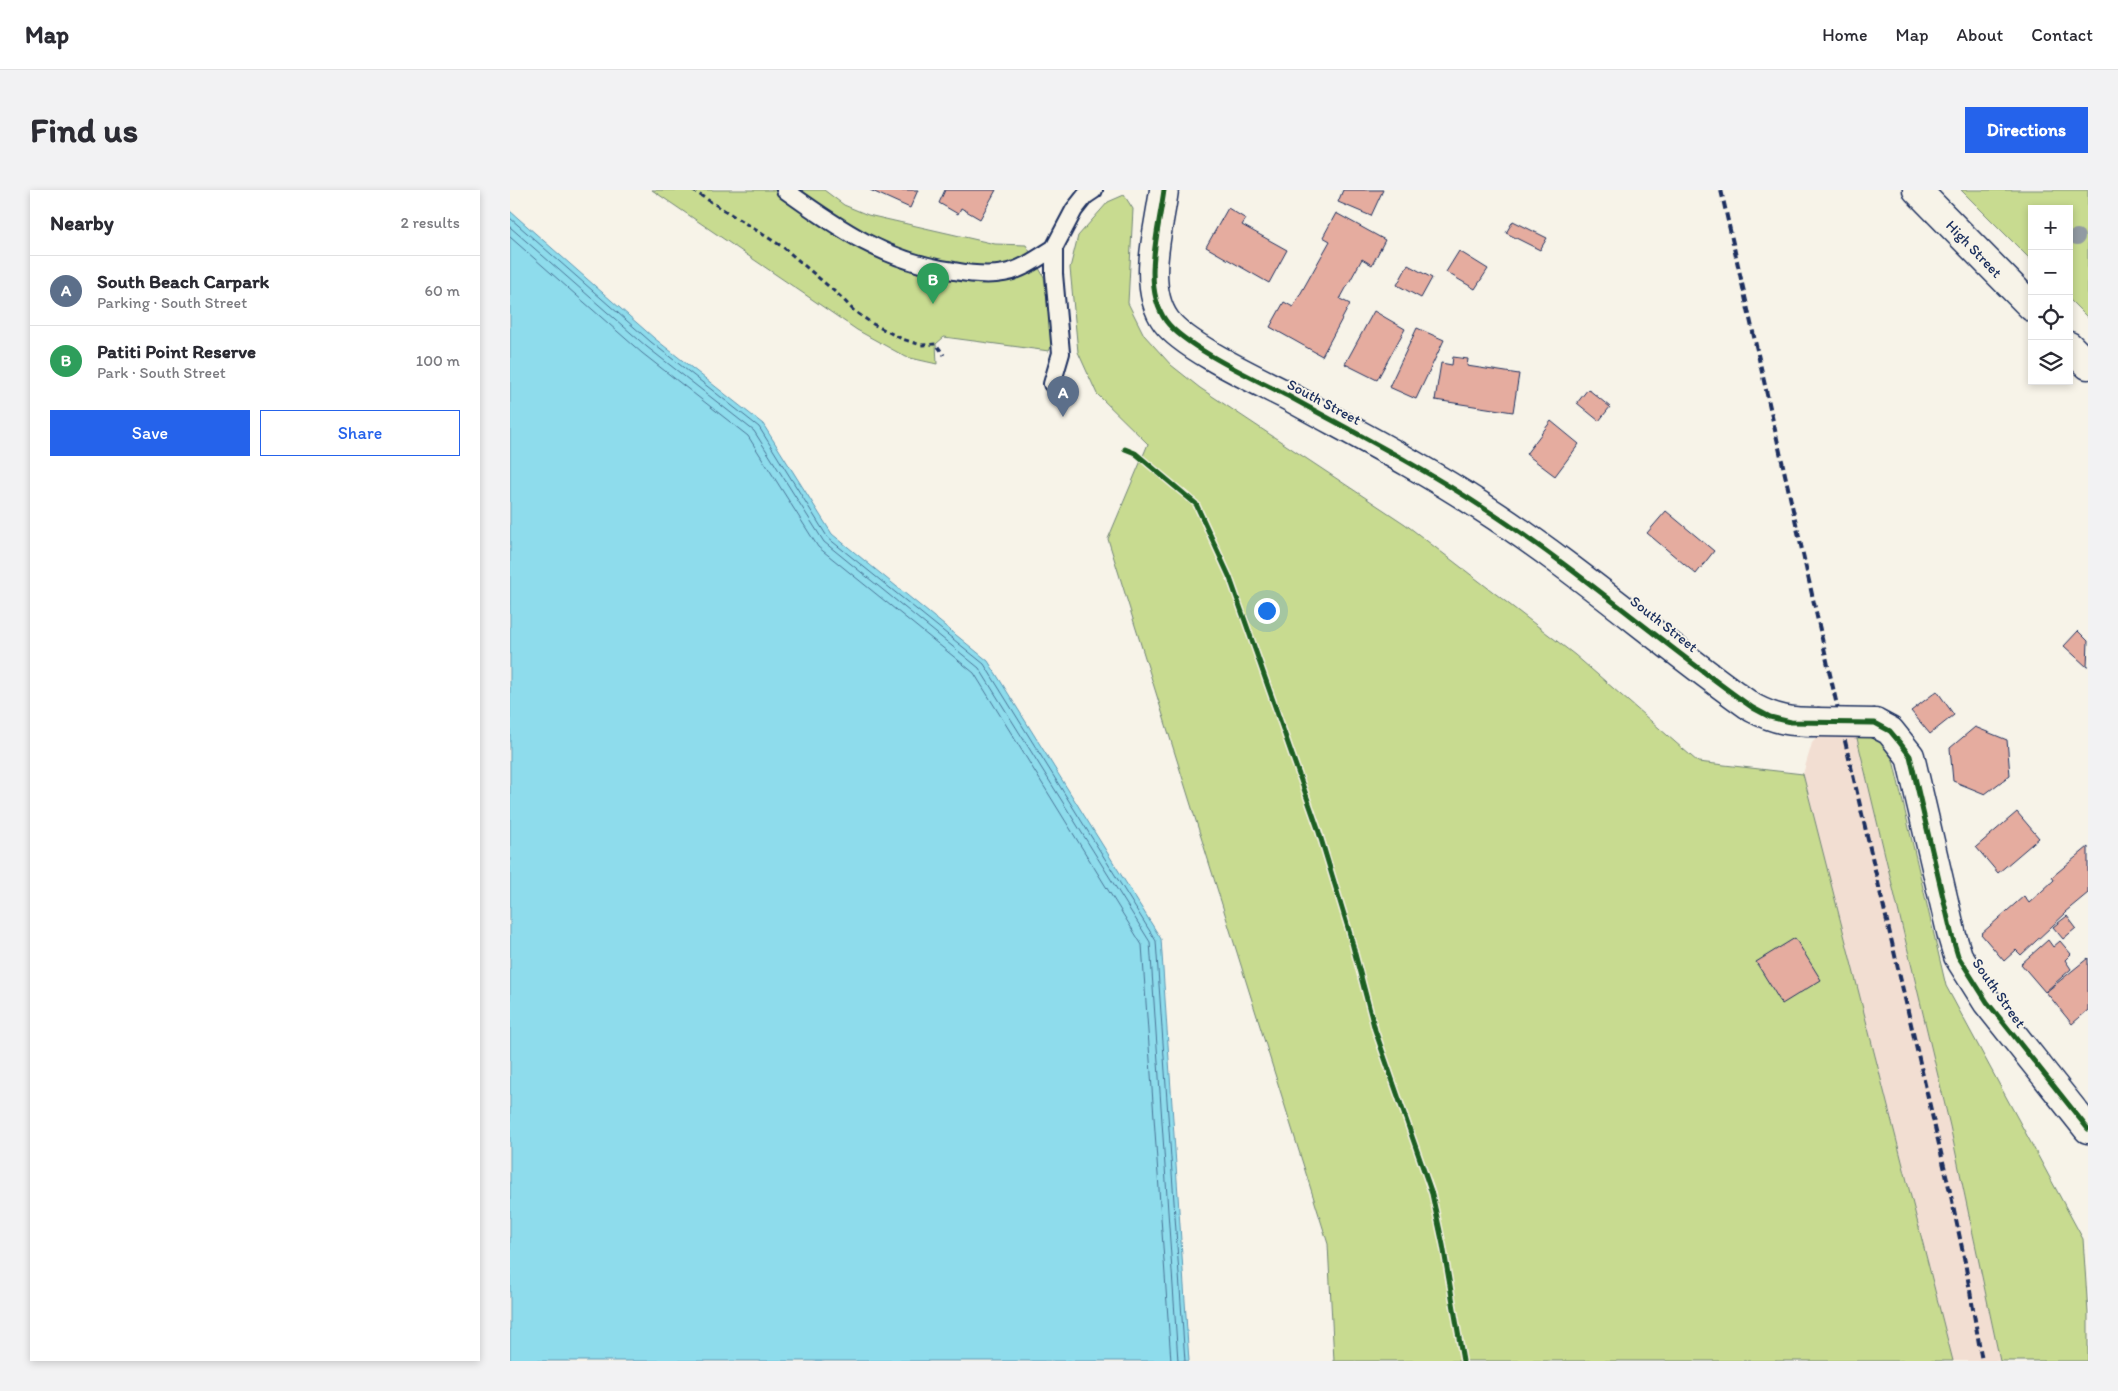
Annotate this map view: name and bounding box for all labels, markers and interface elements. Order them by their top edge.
text: Map [25,20,69,49]
text: Home [1822,24,1868,46]
text: Map [1896,24,1929,46]
text: About [1957,24,2003,46]
text: Contact [2031,24,2093,46]
button: Directions [1965,107,2088,153]
text: Find us [30,109,138,151]
map controls [2028,205,2073,385]
button: + [2028,205,2073,250]
text: Nearby [50,210,114,235]
text: 2 results [400,213,460,232]
street label: High Street [1942,217,2006,282]
button: − [2028,250,2073,295]
pin: B [917,263,949,304]
text: South Beach Carpark [97,270,269,293]
text: A [61,281,71,300]
text: 60 m [425,281,460,300]
text: Parking · South Street [97,293,247,312]
button: locate [2028,295,2073,340]
text: Patiti Point Reserve [97,340,256,363]
button: layers [2028,340,2073,385]
text: B [61,351,71,370]
text: 100 m [416,351,460,370]
text: Park · South Street [97,363,226,382]
street label: South Street [1284,375,1364,429]
pin: A [1047,376,1079,417]
button: Save [50,410,250,456]
button: Share [260,410,460,456]
street label: South Street [1627,592,1702,656]
your location [1254,598,1280,624]
street label: South Street [1968,955,2030,1032]

